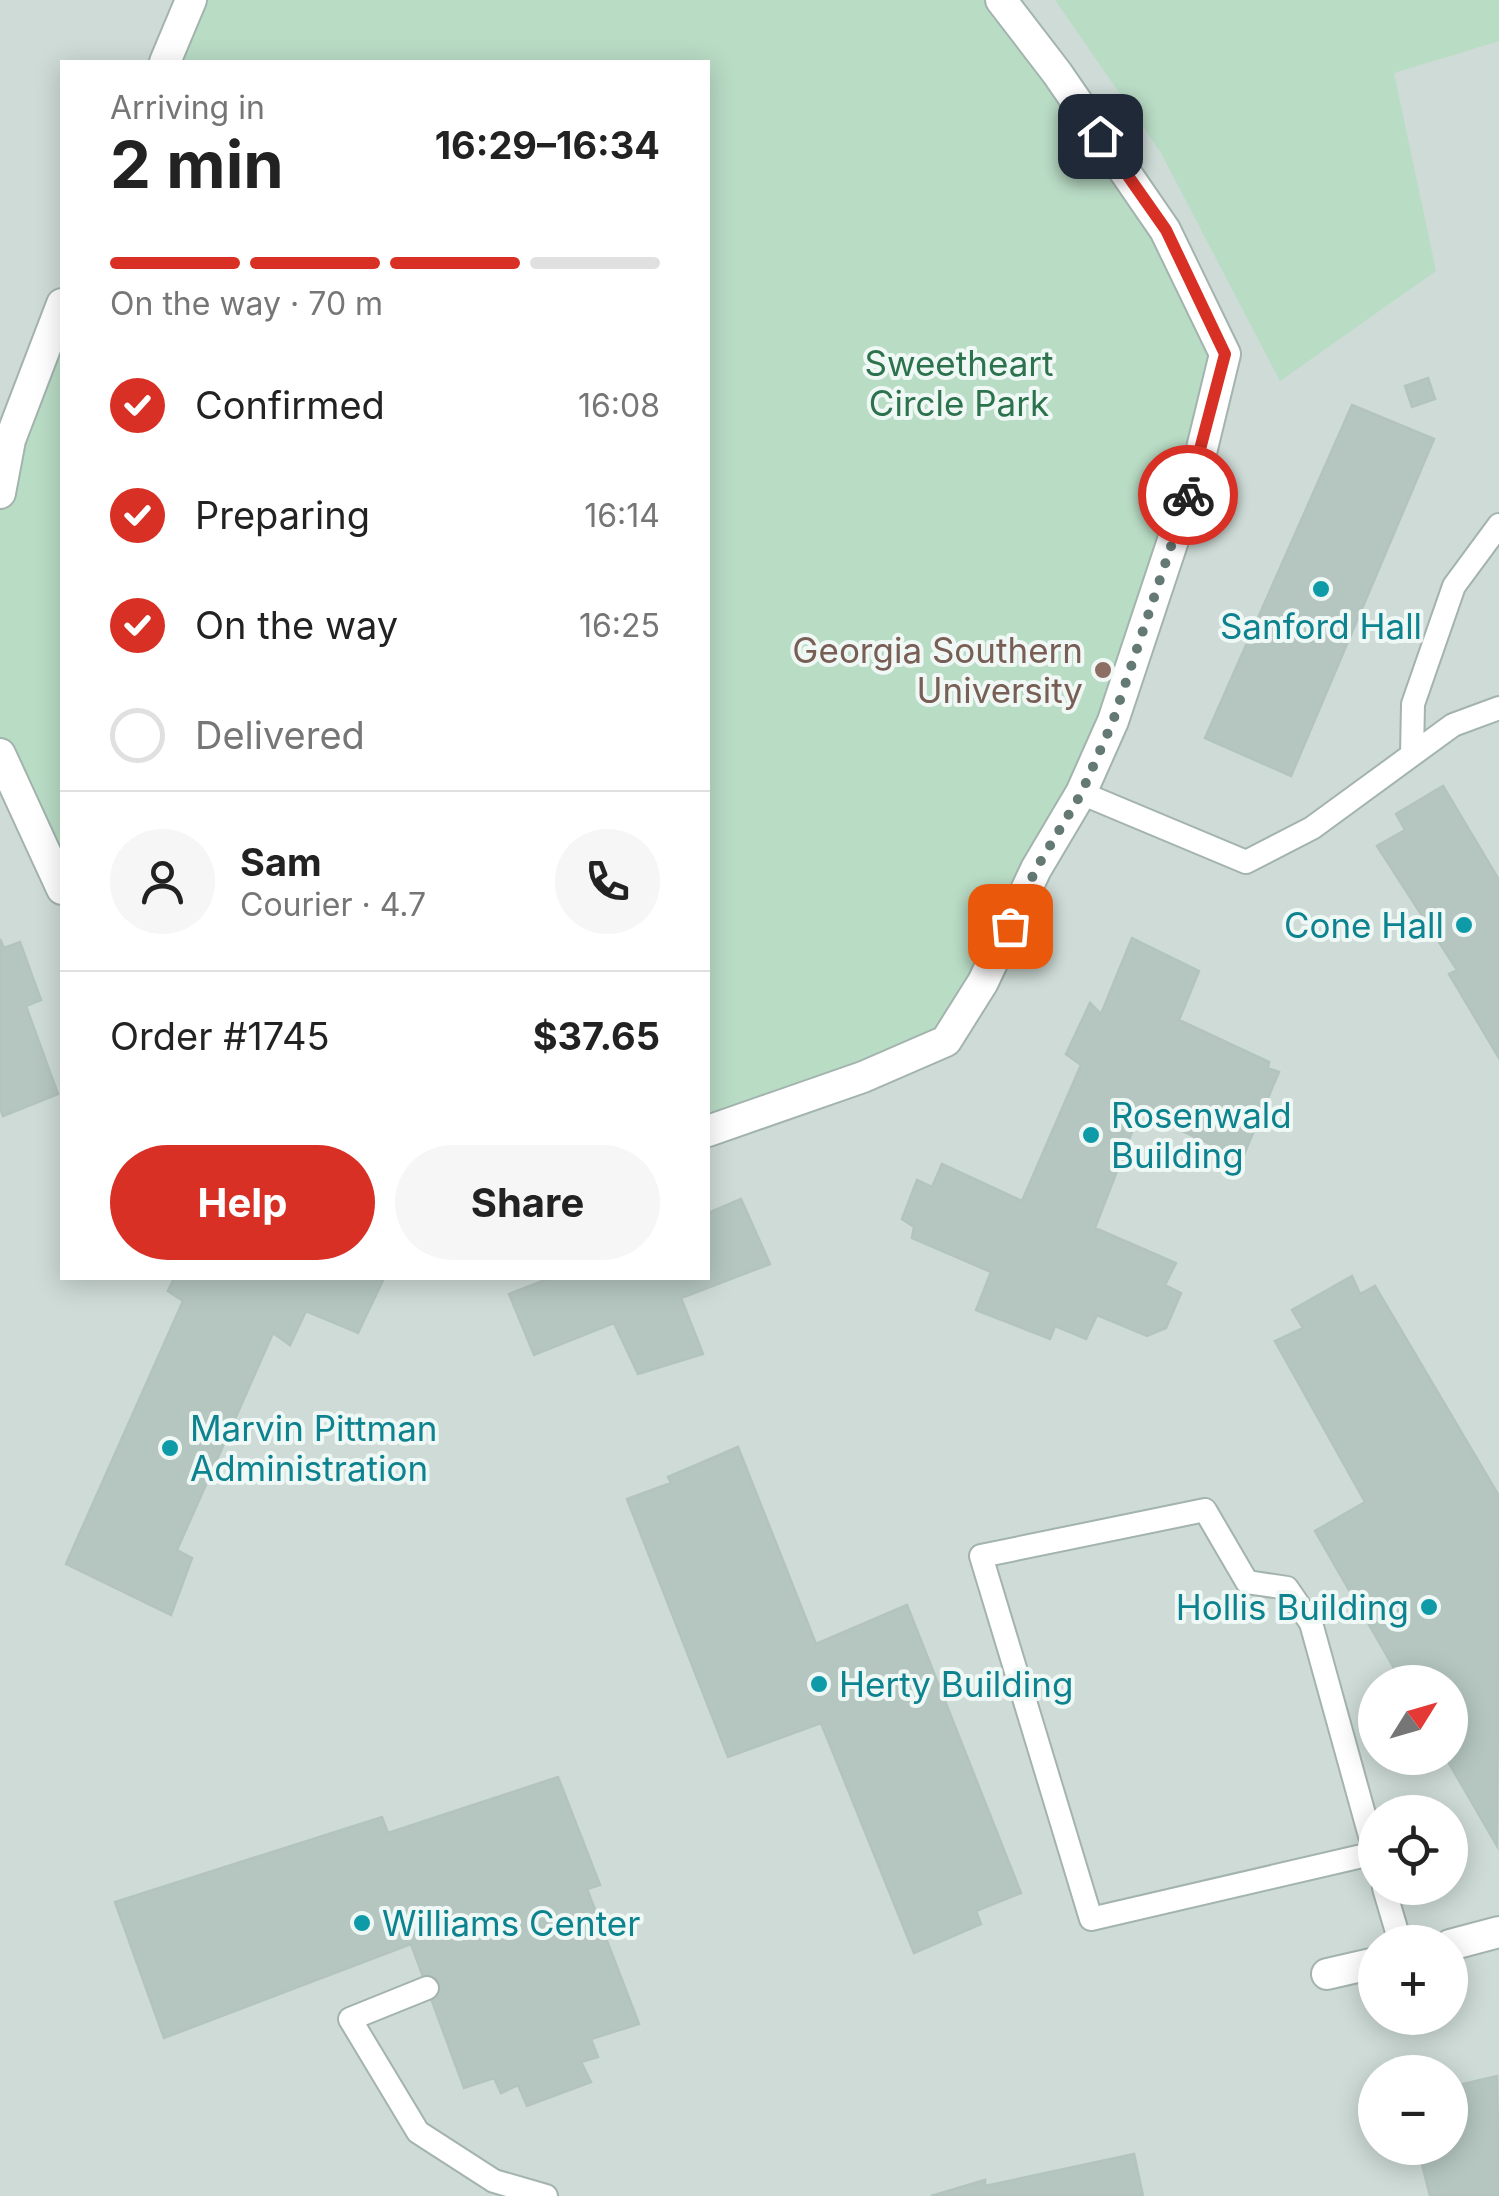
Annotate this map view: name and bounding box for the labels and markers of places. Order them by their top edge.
pin [1058,94,1143,179]
marker: Sanford Hall [1310,578,1332,600]
place label: Sanford Hall [1220,605,1422,647]
place label: Georgia Southern University [792,629,1083,711]
marker: Georgia Southern University [1092,659,1114,681]
pin [968,884,1053,969]
place label: Cone Hall [1284,904,1444,946]
marker: Cone Hall [1453,914,1475,936]
place label: Rosenwald Building [1111,1094,1292,1176]
marker: Rosenwald Building [1080,1124,1102,1146]
place label: Marvin Pittman Administration [190,1407,438,1489]
marker: Marvin Pittman Administration [159,1437,181,1459]
place label: Hollis Building [1176,1586,1409,1628]
marker: Hollis Building [1418,1596,1440,1618]
place label: Herty Building [839,1663,1073,1705]
marker: Herty Building [808,1673,830,1695]
place label: Williams Center [382,1902,640,1944]
marker: Williams Center [351,1912,373,1934]

